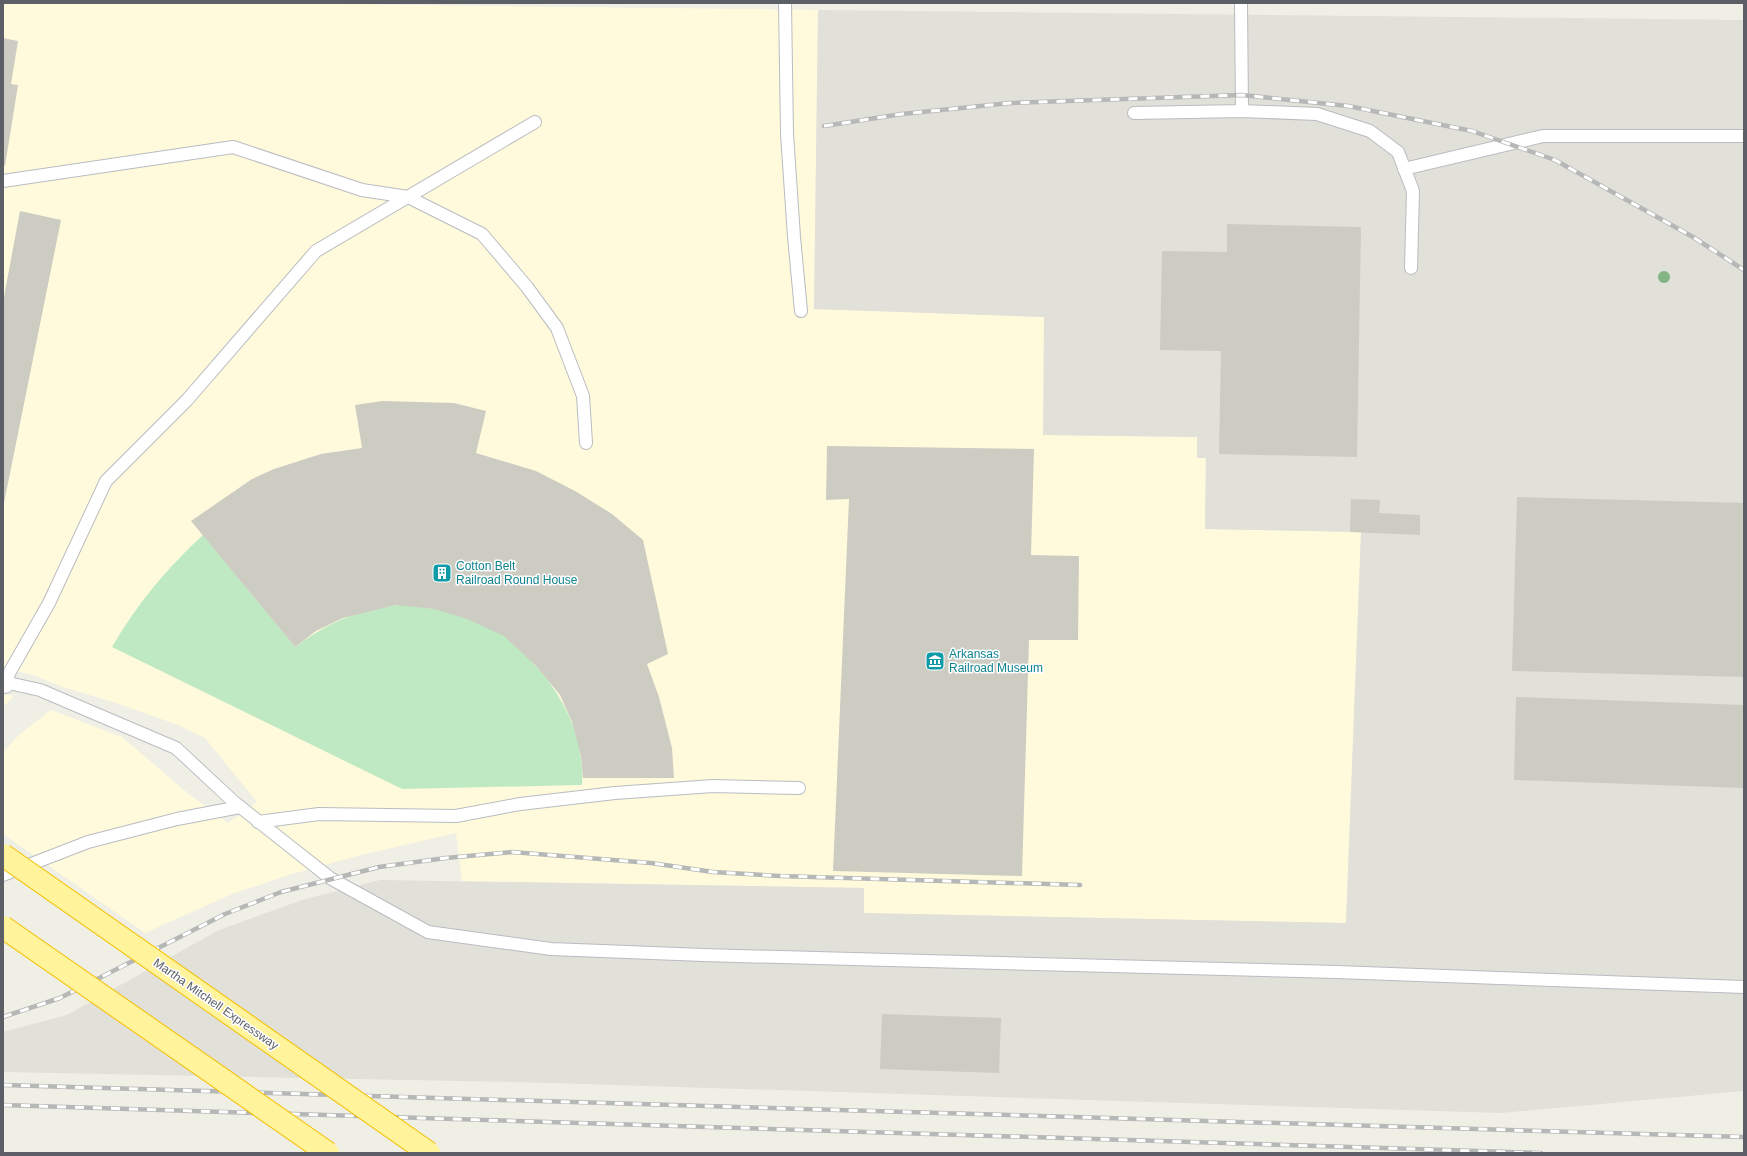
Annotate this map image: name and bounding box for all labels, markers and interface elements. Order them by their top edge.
place label: Cotton Belt Railroad Round House [456,559,578,587]
building icon: Cotton Belt Railroad Round House [431,562,453,584]
place label: Arkansas Railroad Museum [949,647,1043,675]
museum icon: Arkansas Railroad Museum [924,650,946,672]
street label: Martha Mitchell Expressway [151,955,281,1053]

